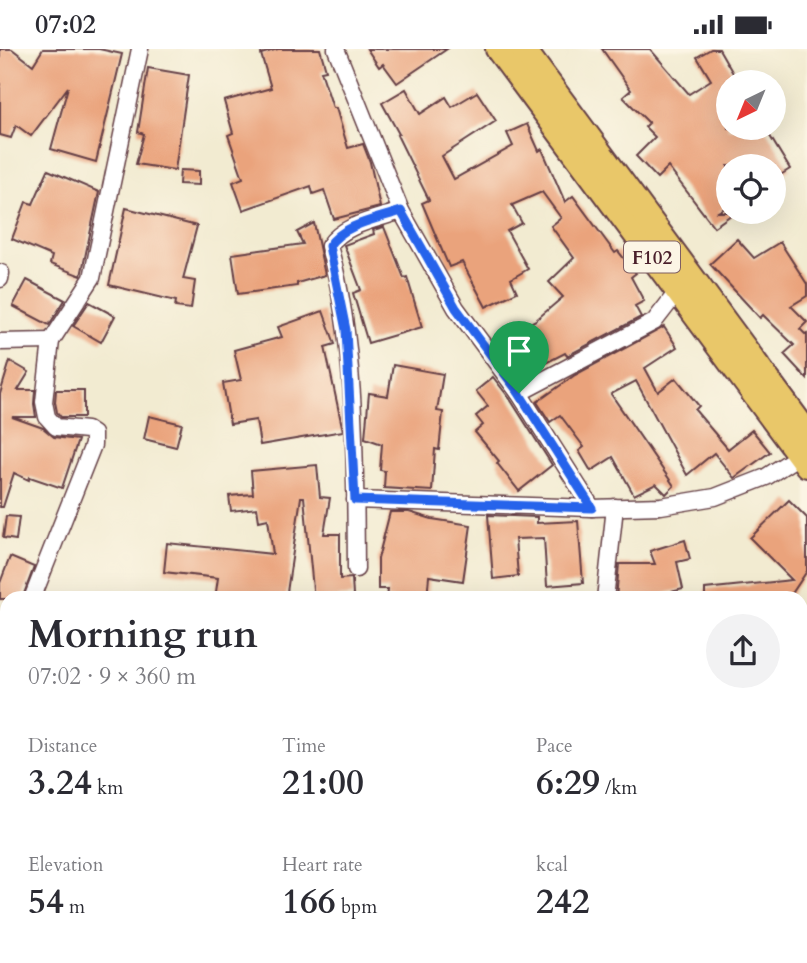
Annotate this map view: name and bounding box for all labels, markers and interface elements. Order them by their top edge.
text: 07:02 [35,7,96,42]
north arrow [716,70,786,140]
map controls [716,70,786,224]
button: locate [716,154,786,224]
road number: F102 [624,241,680,273]
pin [489,321,549,393]
icon: arrive [500,332,538,370]
text: Morning run [28,609,258,661]
button: share [706,614,780,688]
text: 07:02 · 9 × 360 m [28,661,196,692]
text: Distance [28,733,97,759]
text: Time [282,733,326,759]
text: Pace [536,733,573,759]
text: 3.24 [28,759,92,807]
text: 21:00 [282,759,364,807]
text: 6:29 [536,759,600,807]
text: km [92,775,123,801]
text: /km [600,775,637,801]
text: Elevation [28,852,103,878]
text: Heart rate [282,852,363,878]
text: kcal [536,852,568,878]
text: 54 [28,878,64,926]
text: 166 [282,878,336,926]
text: 242 [536,878,590,926]
text: m [64,894,85,920]
text: bpm [336,894,377,920]

